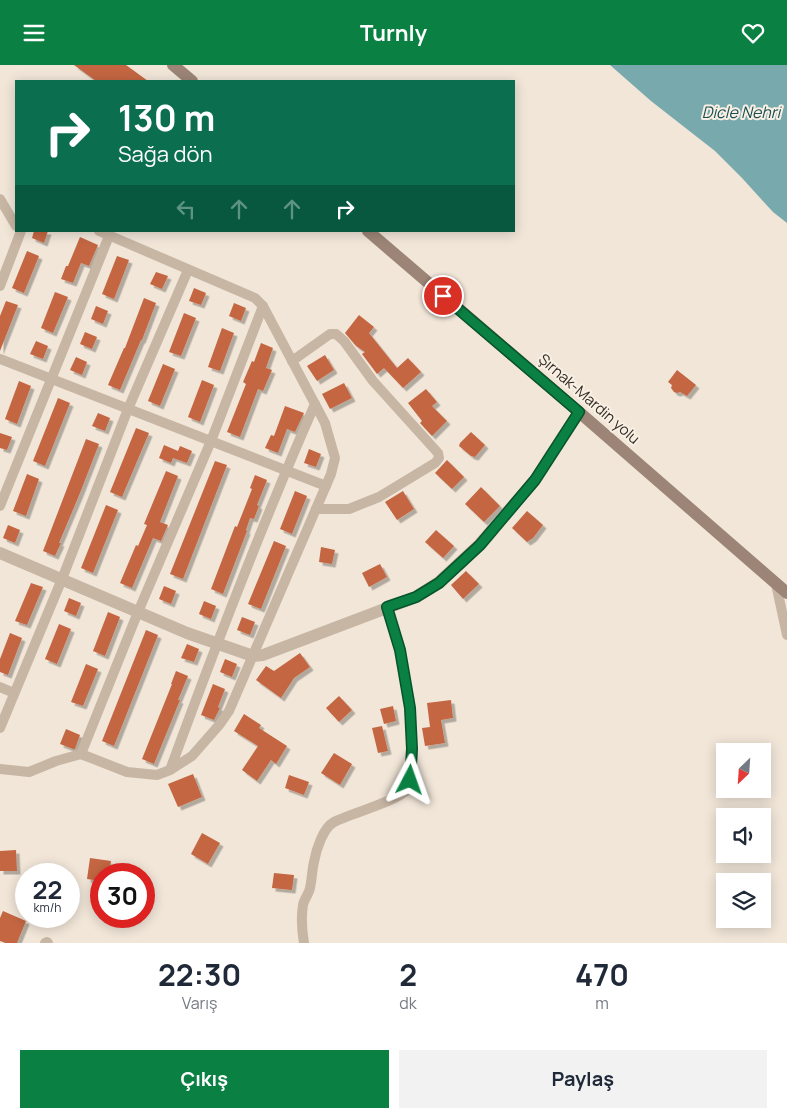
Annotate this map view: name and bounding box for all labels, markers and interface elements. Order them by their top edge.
text: Turnly [360,18,427,48]
icon: menu [20,19,48,47]
icon: heart [739,19,767,47]
text: 130 m [118,94,215,142]
icon: right [35,100,100,165]
water label: Dicle Nehri [702,101,783,123]
text: Sağa dön [118,139,213,169]
icon: left [172,195,200,223]
icon: ahead [225,195,253,223]
icon: ahead [278,195,306,223]
icon: right [331,195,359,223]
pin [422,275,464,317]
icon: arrive [429,282,457,310]
street label: Şırnak-Mardin yolu [534,349,645,449]
north arrow [716,743,771,797]
map controls [716,743,771,928]
position arrow [383,753,435,805]
button: sound [716,808,771,863]
speed limit sign: 30 [90,863,155,928]
text: 22 [33,872,62,907]
button: layers [716,873,771,928]
text: km/h [34,899,61,916]
text: 22:30 [158,954,241,995]
text: 2 [399,954,417,995]
text: 470 [575,954,629,995]
text: Varış [182,992,217,1014]
text: dk [399,992,417,1014]
text: m [595,992,609,1014]
button: Çıkış [20,1050,389,1108]
button: Paylaş [399,1050,767,1108]

